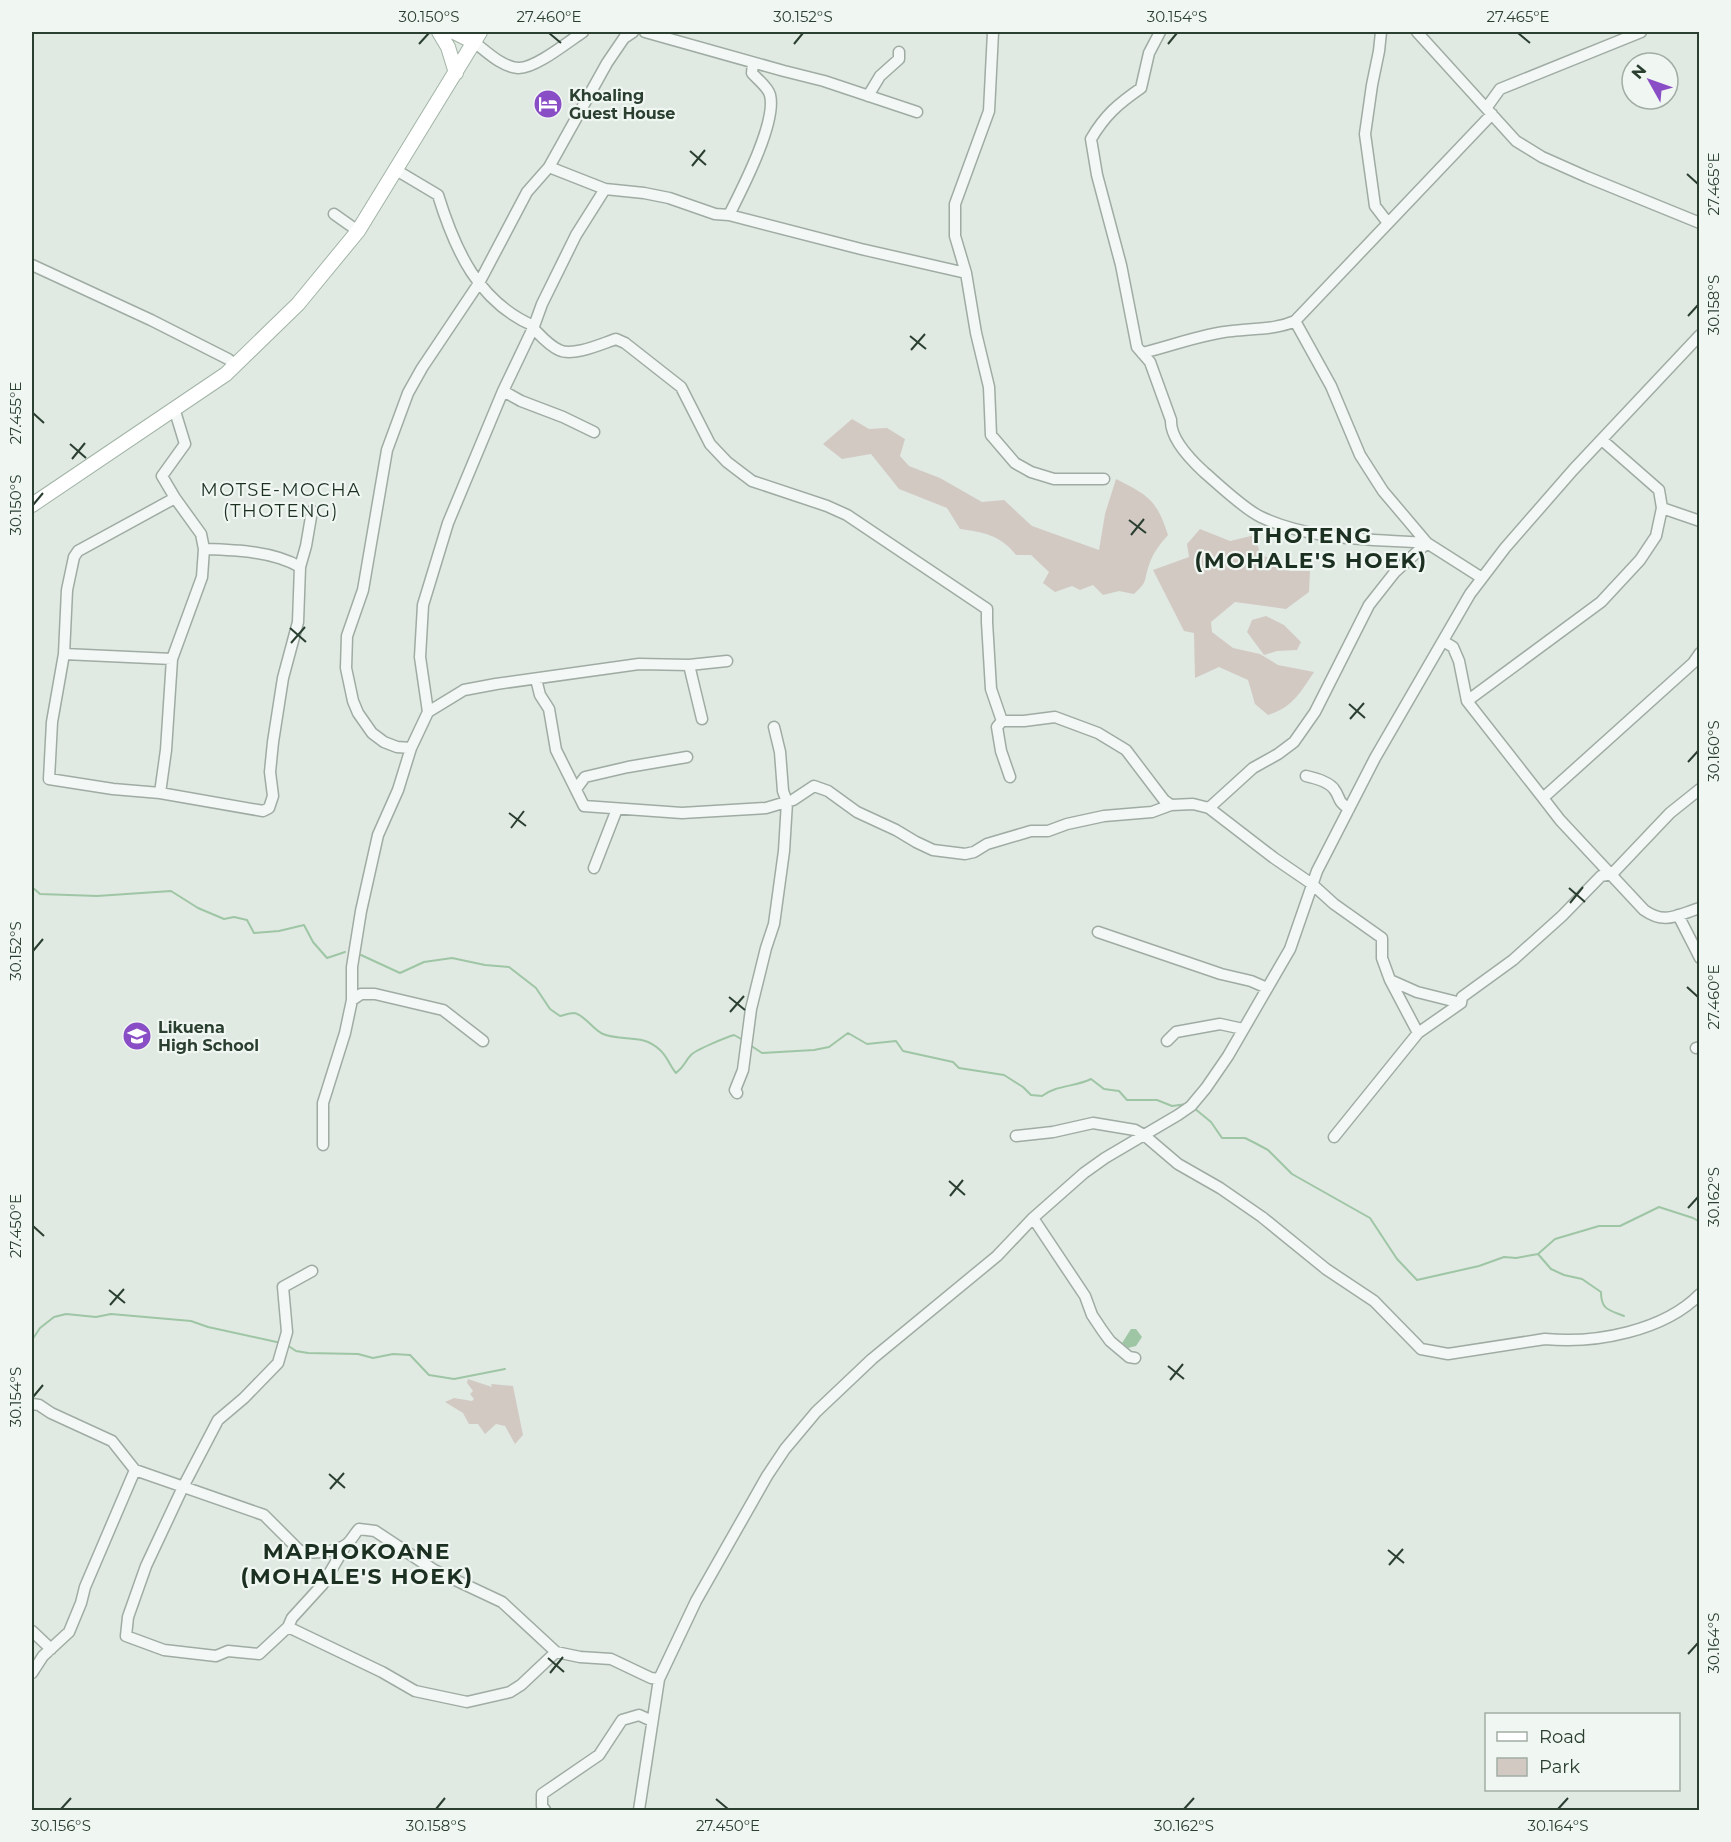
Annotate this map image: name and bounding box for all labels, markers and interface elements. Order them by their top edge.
text: 30.150°S [399,7,459,26]
text: 27.460°E [517,7,581,26]
text: 30.152°S [773,7,833,26]
text: 30.154°S [1147,7,1207,26]
text: 27.465°E [1486,7,1550,26]
north arrow [1620,51,1680,111]
text: N [1627,61,1650,83]
place label: Khoaling Guest House [569,86,675,123]
hotel icon: Khoaling Guest House [532,88,564,120]
text: 27.465°E [1704,152,1723,216]
text: 30.158°S [1704,275,1723,335]
text: 27.455°E [6,382,25,444]
text: 30.150°S [6,475,25,535]
district label: MOTSE-MOCHA (THOTENG) [201,479,361,522]
district label: THOTENG (MOHALE'S HOEK) [1194,522,1428,574]
text: 30.160°S [1704,720,1723,782]
text: 30.152°S [6,921,25,981]
text: 27.460°E [1704,965,1723,1029]
place label: Likuena High School [158,1018,259,1055]
school or university icon: Likuena High School [121,1020,153,1052]
text: 30.162°S [1704,1167,1723,1227]
text: 27.450°E [6,1194,25,1258]
text: 30.154°S [6,1367,25,1427]
district label: MAPHOKOANE (MOHALE'S HOEK) [240,1538,474,1590]
text: 30.164°S [1704,1612,1723,1674]
legend [1485,1713,1680,1791]
text: Road [1539,1726,1586,1748]
text: Park [1539,1756,1580,1778]
text: 30.156°S [31,1816,91,1835]
text: 30.158°S [406,1816,466,1835]
text: 27.450°E [696,1816,760,1835]
text: 30.162°S [1154,1816,1214,1835]
text: 30.164°S [1527,1816,1589,1835]

